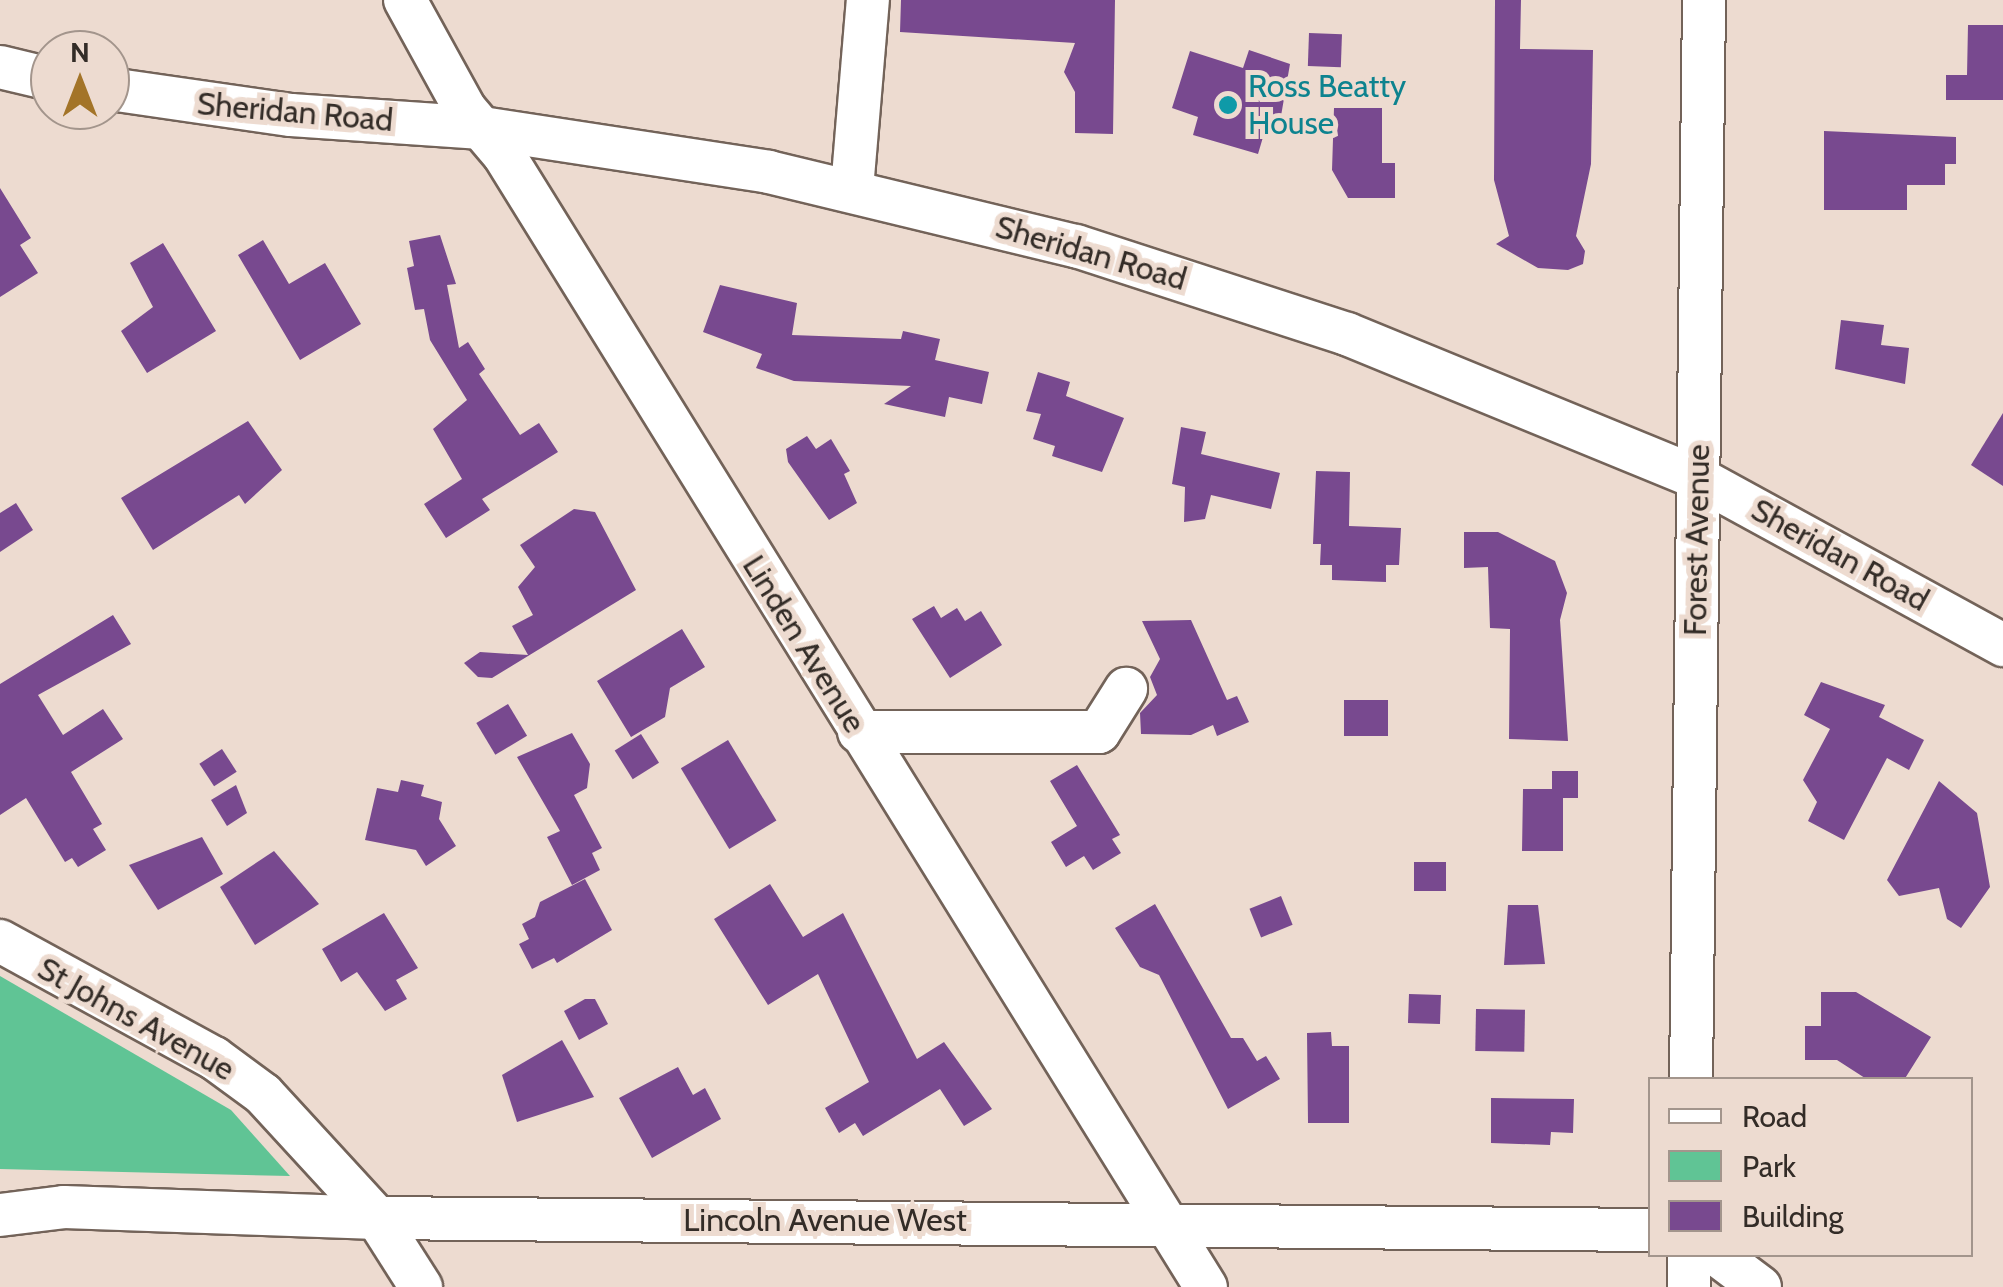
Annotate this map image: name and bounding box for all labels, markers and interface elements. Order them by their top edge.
north arrow [30,30,130,130]
text: N [70,35,90,69]
place label: Ross Beatty House [1248,68,1406,143]
street label: Sheridan Road [195,84,395,140]
marker: Ross Beatty House [1217,94,1239,116]
street label: Sheridan Road [991,207,1191,299]
street label: Forest Avenue [1676,444,1718,636]
street label: Sheridan Road [1745,491,1935,619]
street label: Linden Avenue [734,548,874,740]
street label: St Johns Avenue [31,949,241,1089]
legend [1648,1077,1973,1257]
text: Road [1742,1098,1807,1135]
text: Park [1742,1148,1796,1185]
text: Building [1742,1198,1844,1235]
street label: Lincoln Avenue West [683,1201,967,1239]

